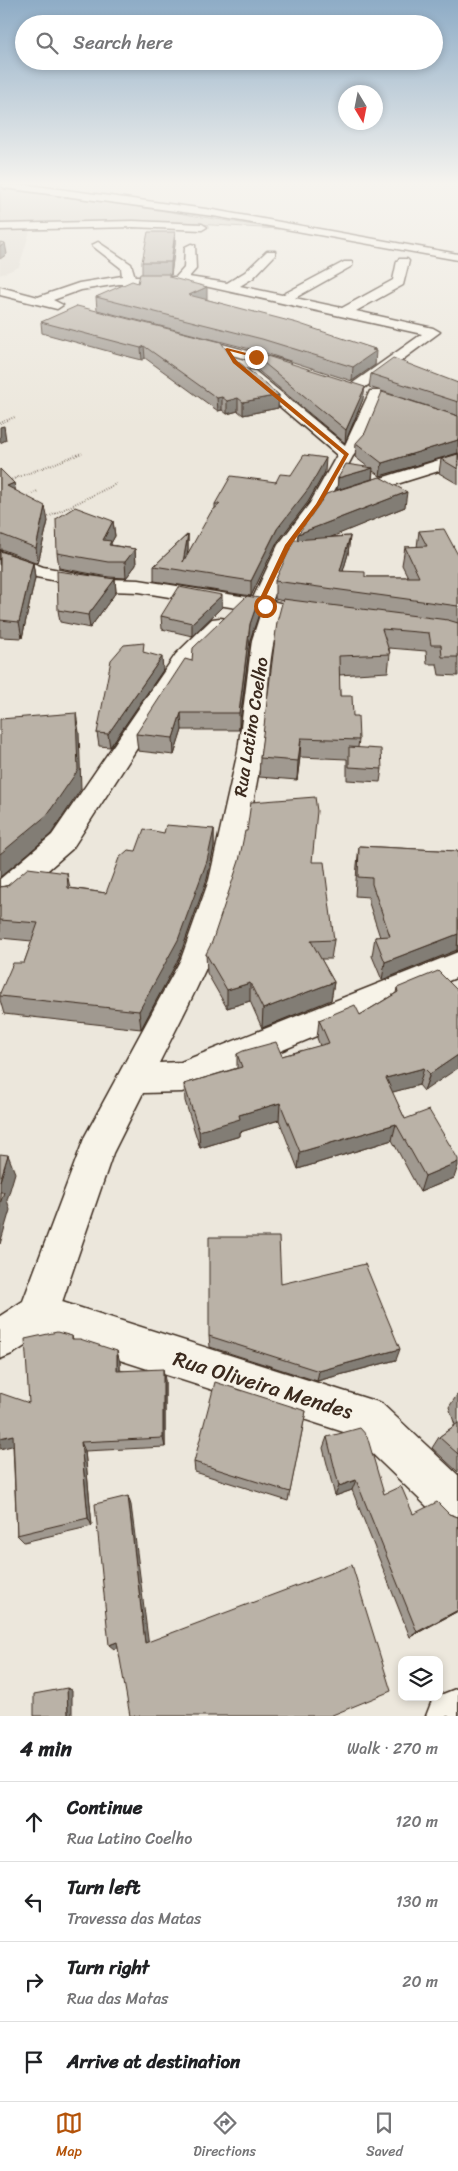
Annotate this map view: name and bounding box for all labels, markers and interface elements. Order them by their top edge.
search box [15,15,443,70]
text: Search here [73,26,173,59]
icon: search [33,29,61,57]
north arrow [338,85,383,130]
route end [245,346,268,369]
route start [254,595,277,618]
street label: Rua Latino Coelho [224,655,278,799]
street label: Rua Oliveira Mendes [168,1340,358,1430]
map controls [398,1656,443,1701]
button: layers [398,1656,443,1701]
text: 4 min [20,1730,72,1768]
text: Walk · 270 m [347,1734,438,1763]
text: Continue [67,1791,143,1824]
text: 120 m [395,1807,438,1836]
icon: ahead [20,1808,48,1836]
text: Rua Latino Coelho [67,1824,192,1853]
text: Turn left [67,1871,140,1904]
text: 130 m [396,1887,438,1916]
icon: left [20,1888,48,1916]
text: Travessa das Matas [67,1904,201,1933]
text: Turn right [67,1951,149,1984]
text: 20 m [402,1967,438,1996]
icon: right [20,1968,48,1996]
text: Rua das Matas [67,1984,168,2013]
text: Arrive at destination [67,2045,240,2078]
icon: arrive [20,2048,48,2076]
tab: Map [55,2109,83,2164]
tab: Directions [193,2109,256,2164]
tab: Saved [366,2109,403,2164]

